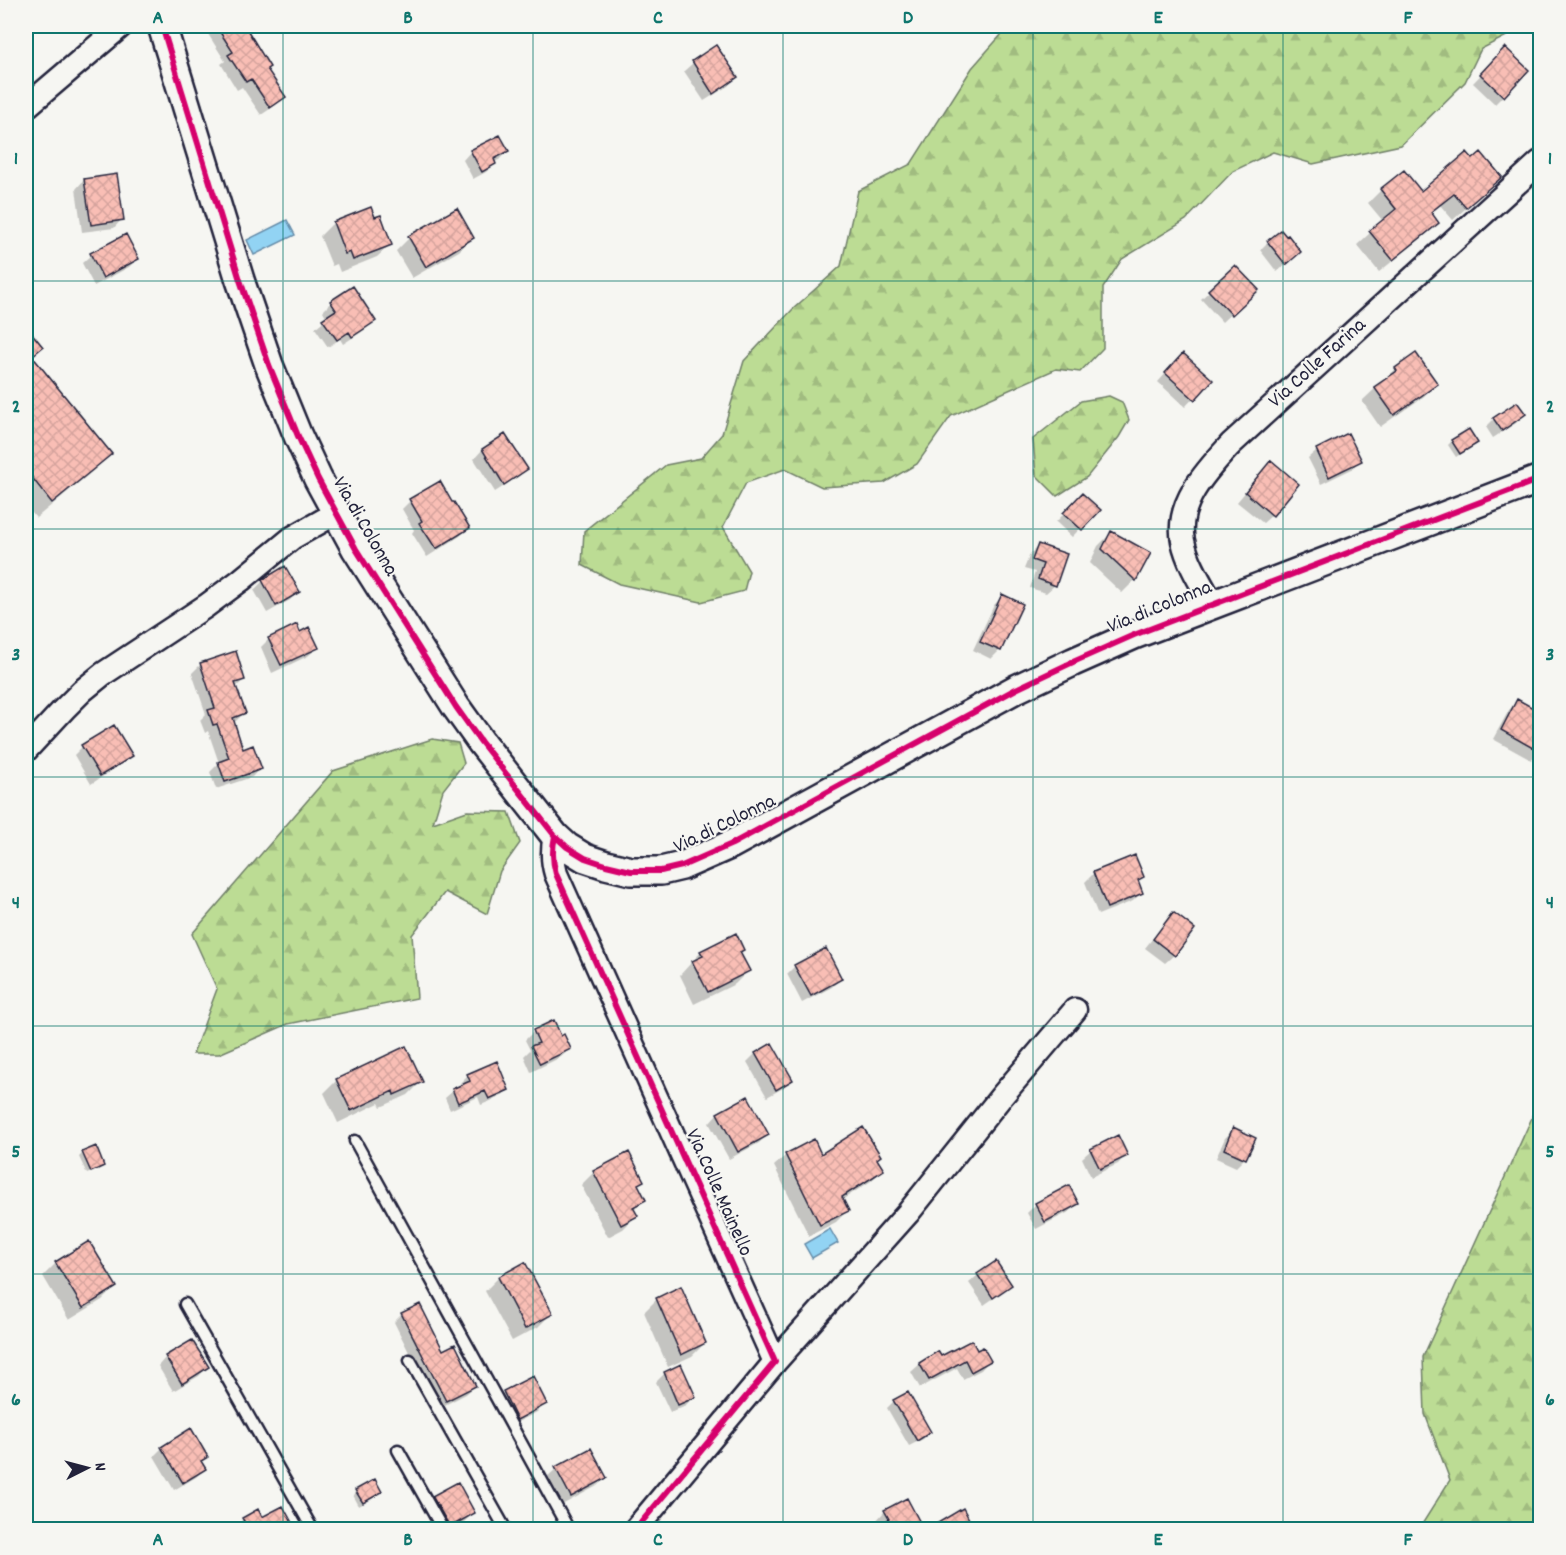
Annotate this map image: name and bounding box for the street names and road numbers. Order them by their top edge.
street label: Via Colle Farina [1262,311,1375,416]
street label: Via di Colonna [323,472,405,583]
street label: Via di Colonna [1103,573,1218,643]
street label: Via di Colonna [669,787,782,863]
street label: Via Colle Mainello [677,1124,759,1262]

